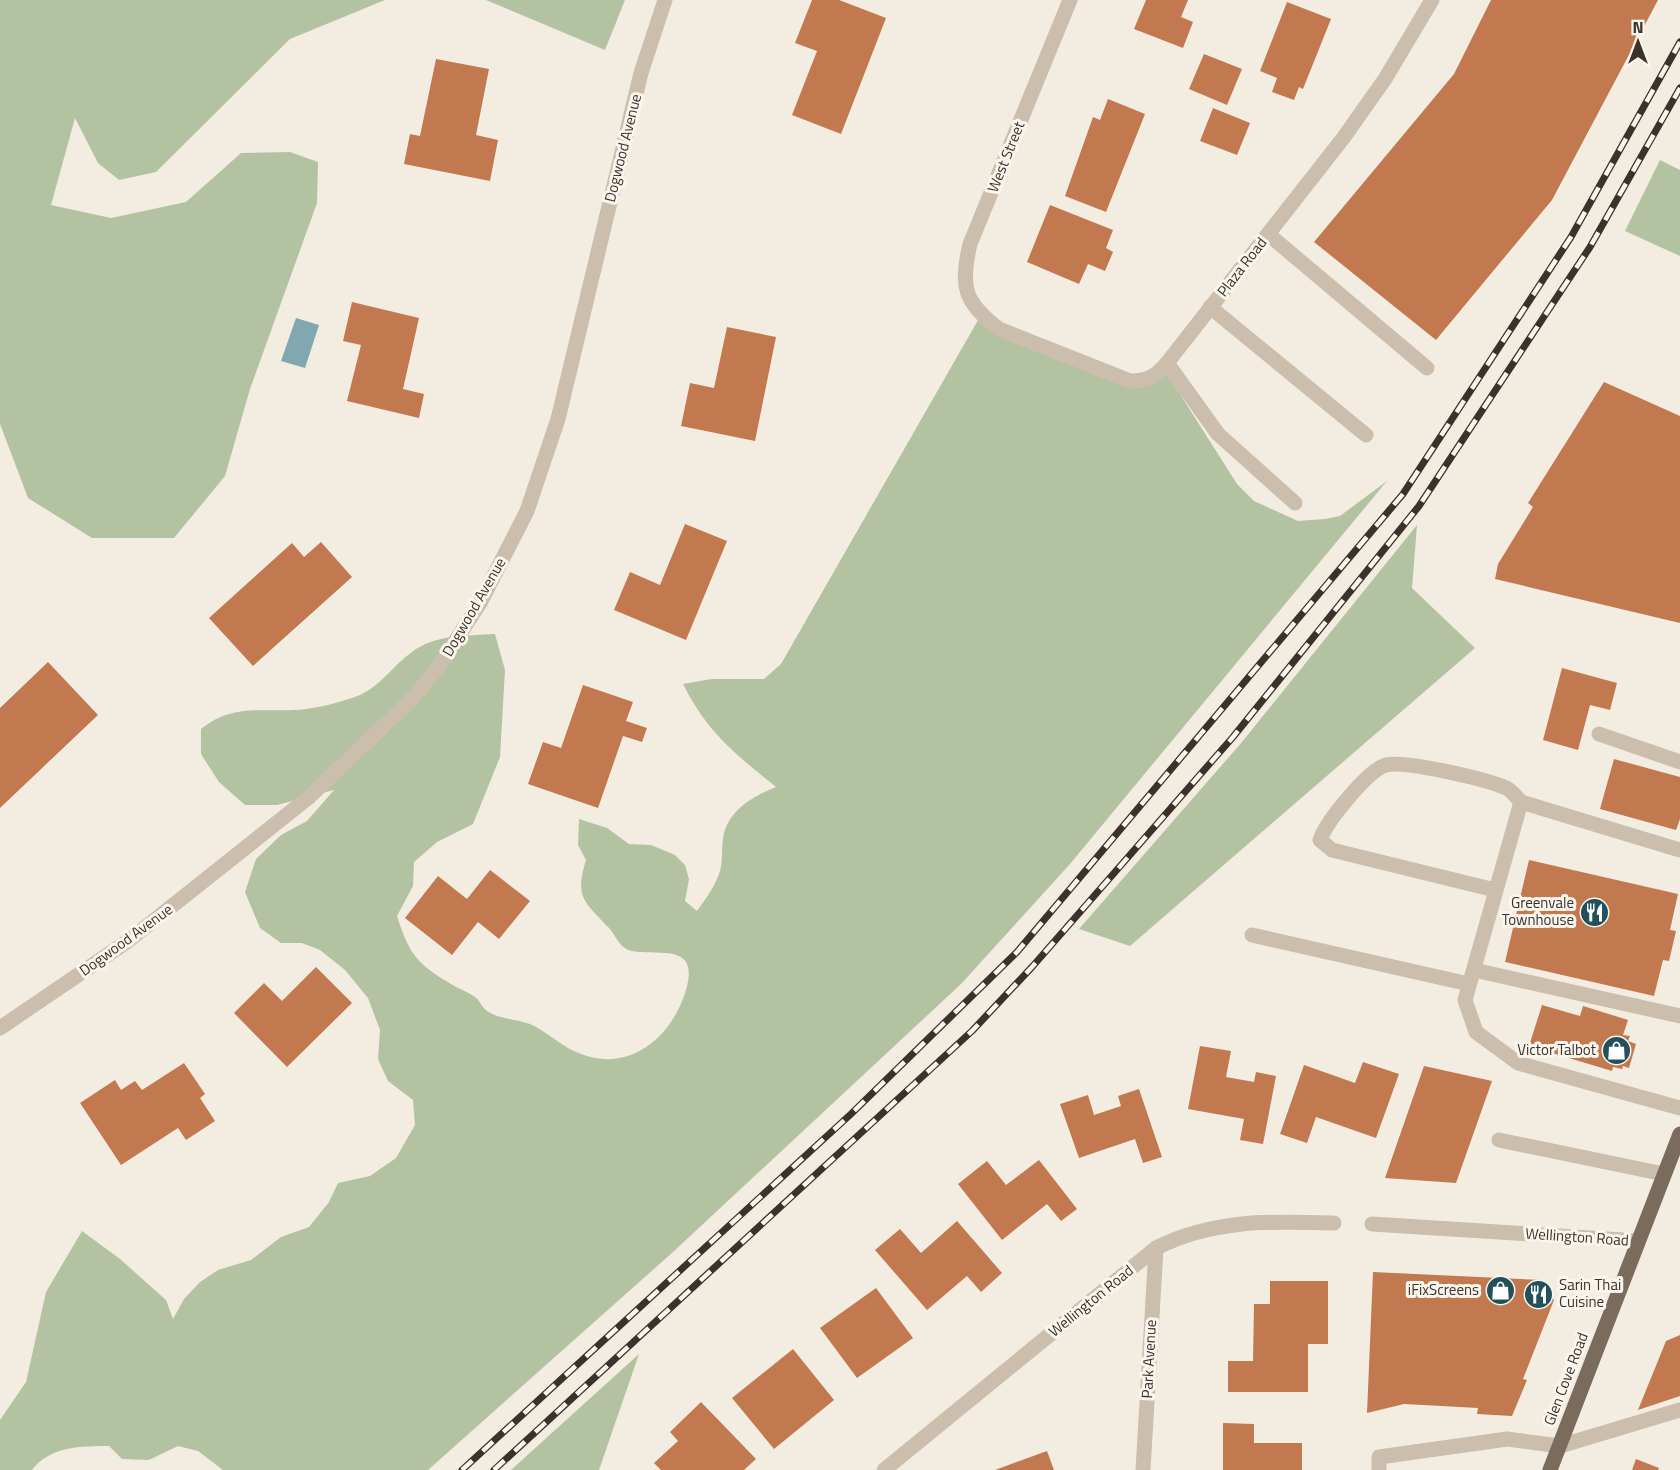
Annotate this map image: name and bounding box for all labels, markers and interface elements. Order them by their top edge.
north arrow [1608,12,1668,72]
text: N [1632,15,1644,39]
street label: Dogwood Avenue [598,91,647,204]
street label: West Street [981,117,1030,196]
street label: Plaza Road [1211,232,1272,301]
street label: Dogwood Avenue [436,553,511,660]
place label: Greenvale Townhouse [1502,891,1574,931]
restaurant icon: Greenvale Townhouse [1579,896,1611,928]
street label: Dogwood Avenue [74,898,177,981]
shop icon: Victor Talbot [1601,1034,1633,1066]
place label: Victor Talbot [1517,1038,1597,1061]
street label: Wellington Road [1525,1221,1629,1252]
street label: Wellington Road [1043,1259,1138,1342]
place label: Sarin Thai Cuisine [1559,1273,1621,1313]
shop icon: iFixScreens [1484,1274,1516,1306]
place label: iFixScreens [1408,1278,1479,1301]
restaurant icon: Sarin Thai Cuisine [1522,1278,1554,1310]
street label: Park Avenue [1135,1319,1162,1399]
street label: Glen Cove Road [1537,1329,1594,1429]

